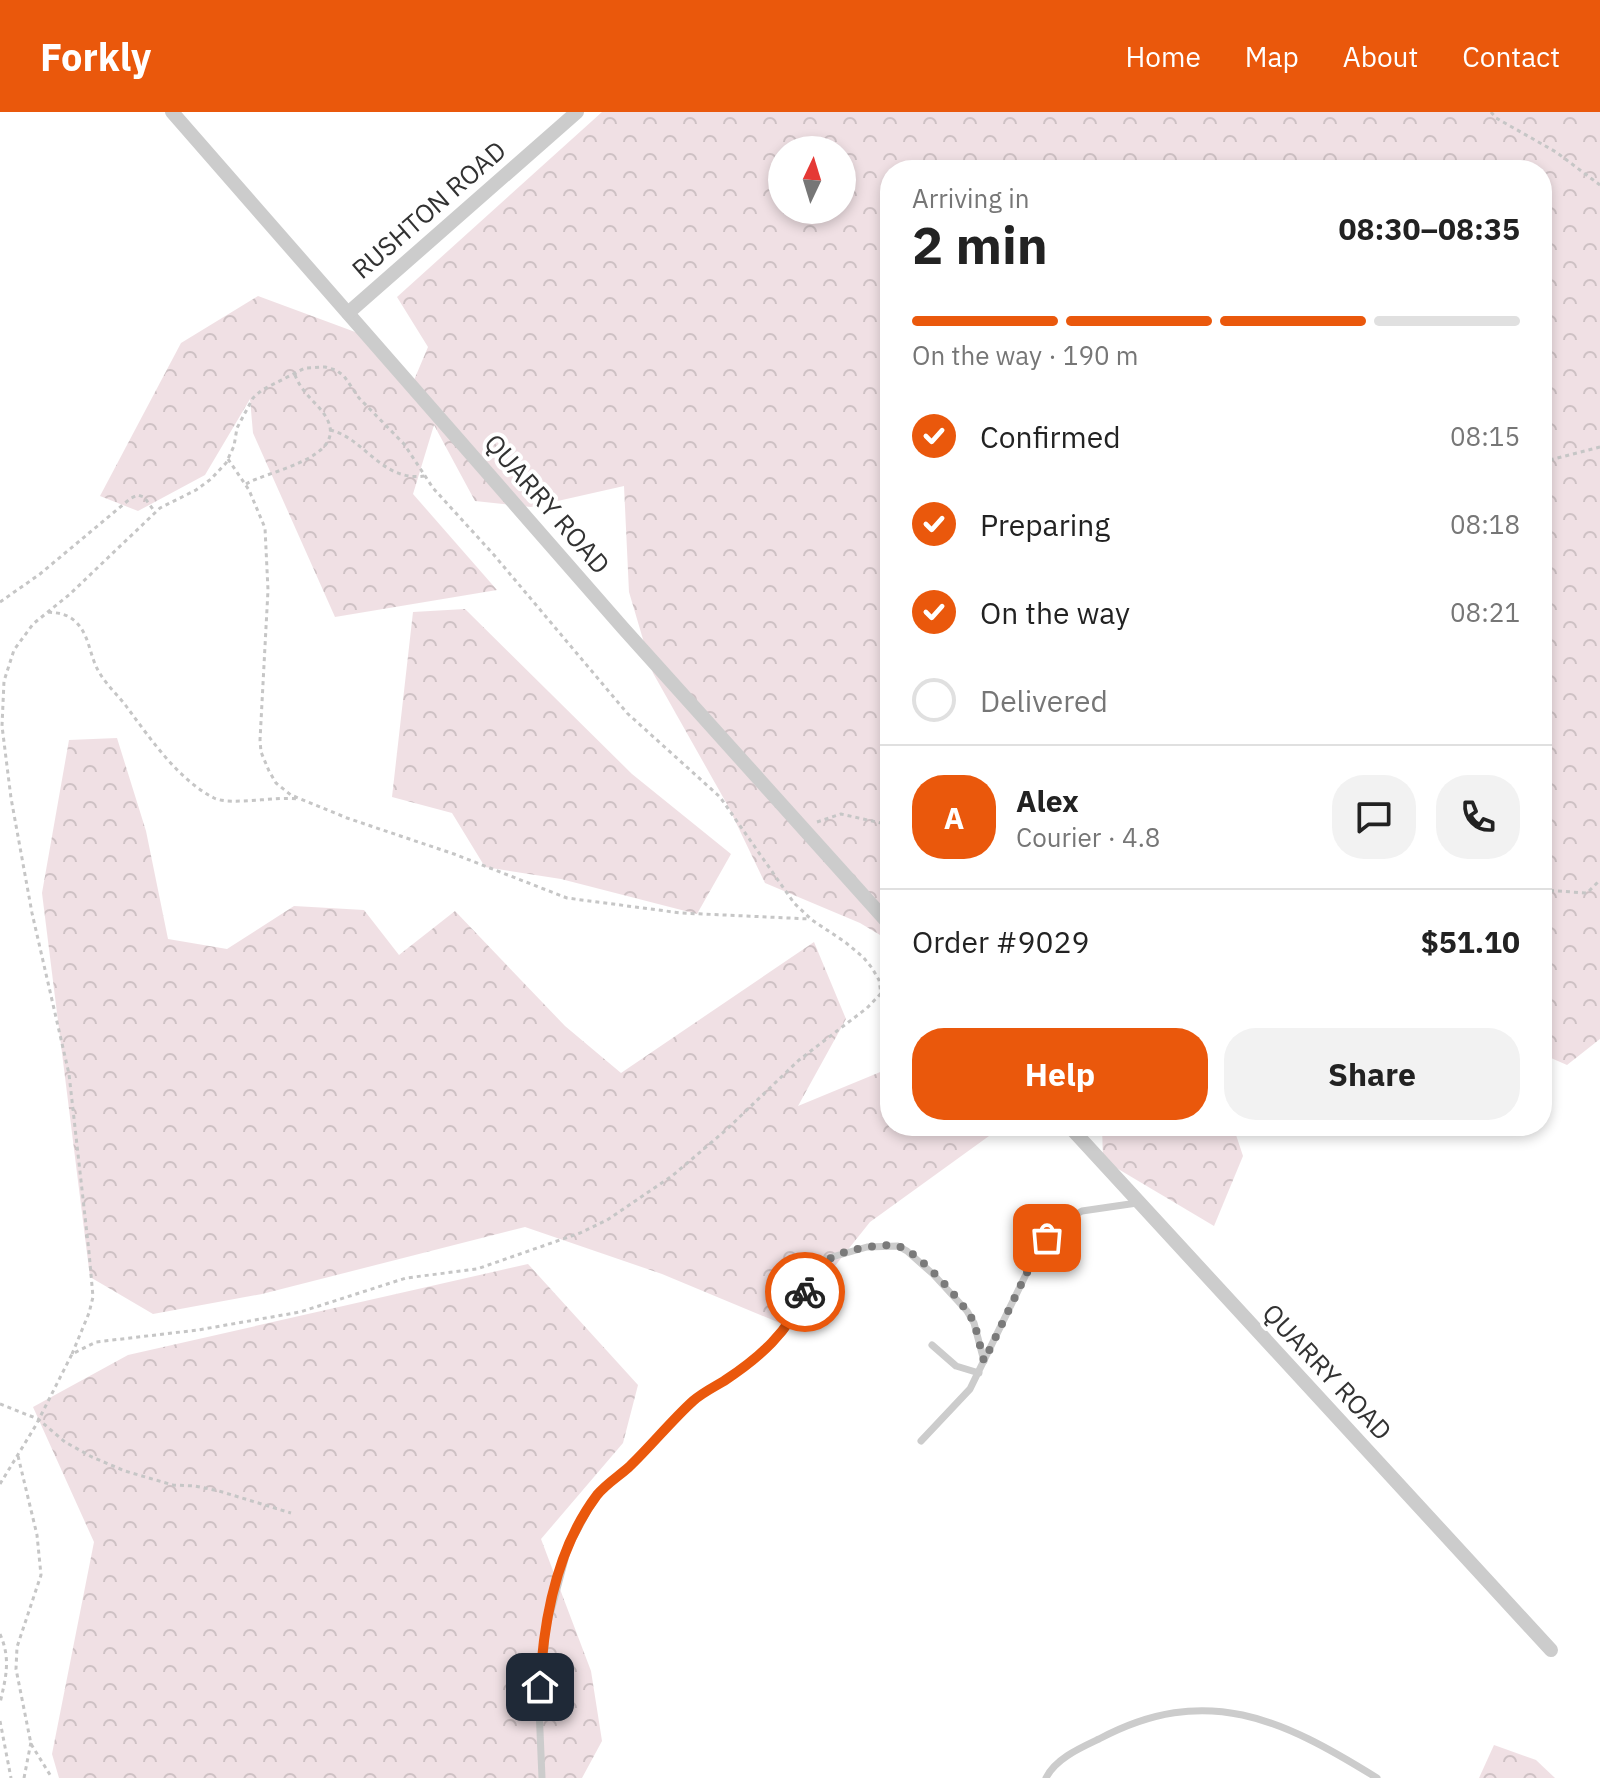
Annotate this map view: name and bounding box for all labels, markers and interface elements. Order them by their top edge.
text: Forkly [40,32,151,81]
text: Home [1125,38,1201,75]
text: Map [1245,38,1299,75]
text: About [1343,38,1418,75]
text: Contact [1462,38,1560,75]
street label: RUSHTON ROAD [344,133,512,285]
north arrow [768,136,856,224]
map controls [768,136,856,224]
text: Arriving in [912,181,1029,215]
text: 08:30–08:35 [1339,209,1520,248]
text: 2 min [912,211,1048,278]
text: On the way · 190 m [912,338,1138,372]
icon: check [912,414,956,458]
text: Confirmed [980,417,1121,456]
text: 08:15 [1450,419,1520,453]
street label: QUARRY ROAD [478,426,618,580]
icon: check [912,502,956,546]
text: Preparing [980,505,1110,544]
text: 08:18 [1450,507,1520,541]
icon: check [912,590,956,634]
text: On the way [980,593,1130,632]
text: 08:21 [1450,595,1520,629]
text: Delivered [980,681,1108,720]
button: chat [1332,775,1416,859]
button: phone [1436,775,1520,859]
text: Alex [1016,781,1079,820]
text: A [944,798,964,837]
text: Courier · 4.8 [1016,820,1160,854]
text: Order #9029 [912,922,1089,961]
text: $51.10 [1421,922,1520,961]
button: Help [912,1028,1208,1120]
button: Share [1224,1028,1520,1120]
pin [1013,1204,1081,1272]
icon: bag [1025,1216,1069,1260]
courier [765,1252,845,1332]
icon: bike [783,1270,827,1314]
street label: QUARRY ROAD [1256,1296,1400,1447]
pin [506,1653,574,1721]
icon: home [518,1665,562,1709]

